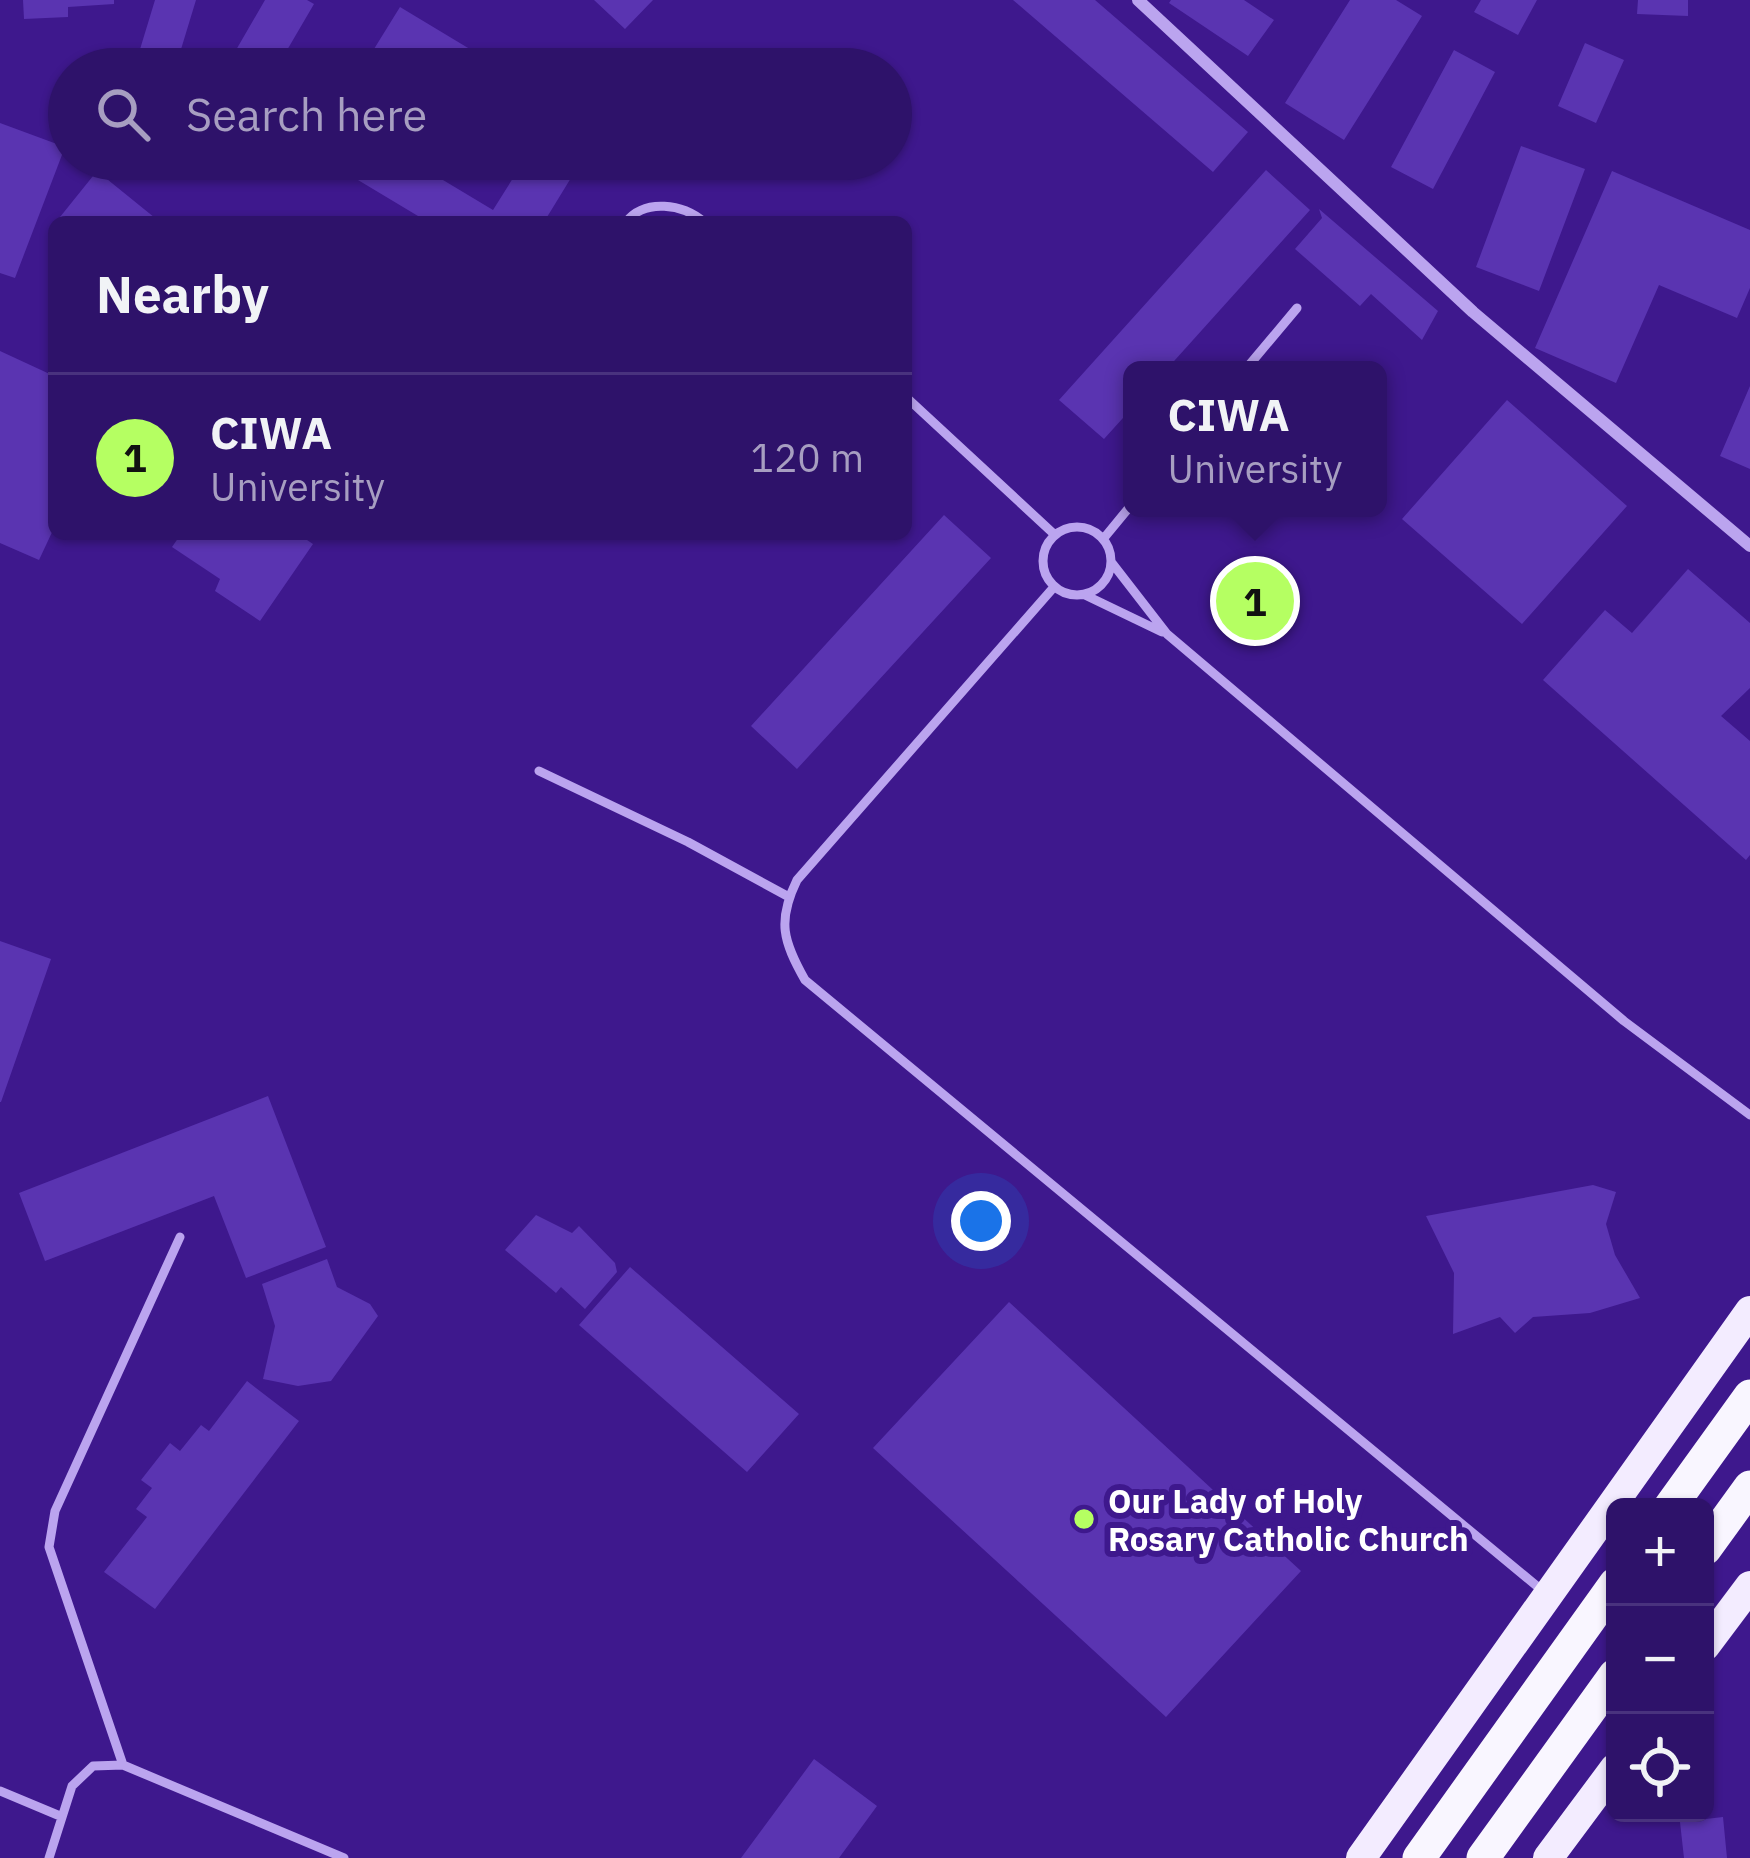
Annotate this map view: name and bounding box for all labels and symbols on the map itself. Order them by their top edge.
pin: 1 [1216,556,1294,646]
your location [951,1191,1011,1251]
place label: Our Lady of Holy Rosary Catholic Church [1108,1479,1469,1560]
marker: Our Lady of Holy Rosary Catholic Church [1071,1506,1097,1532]

